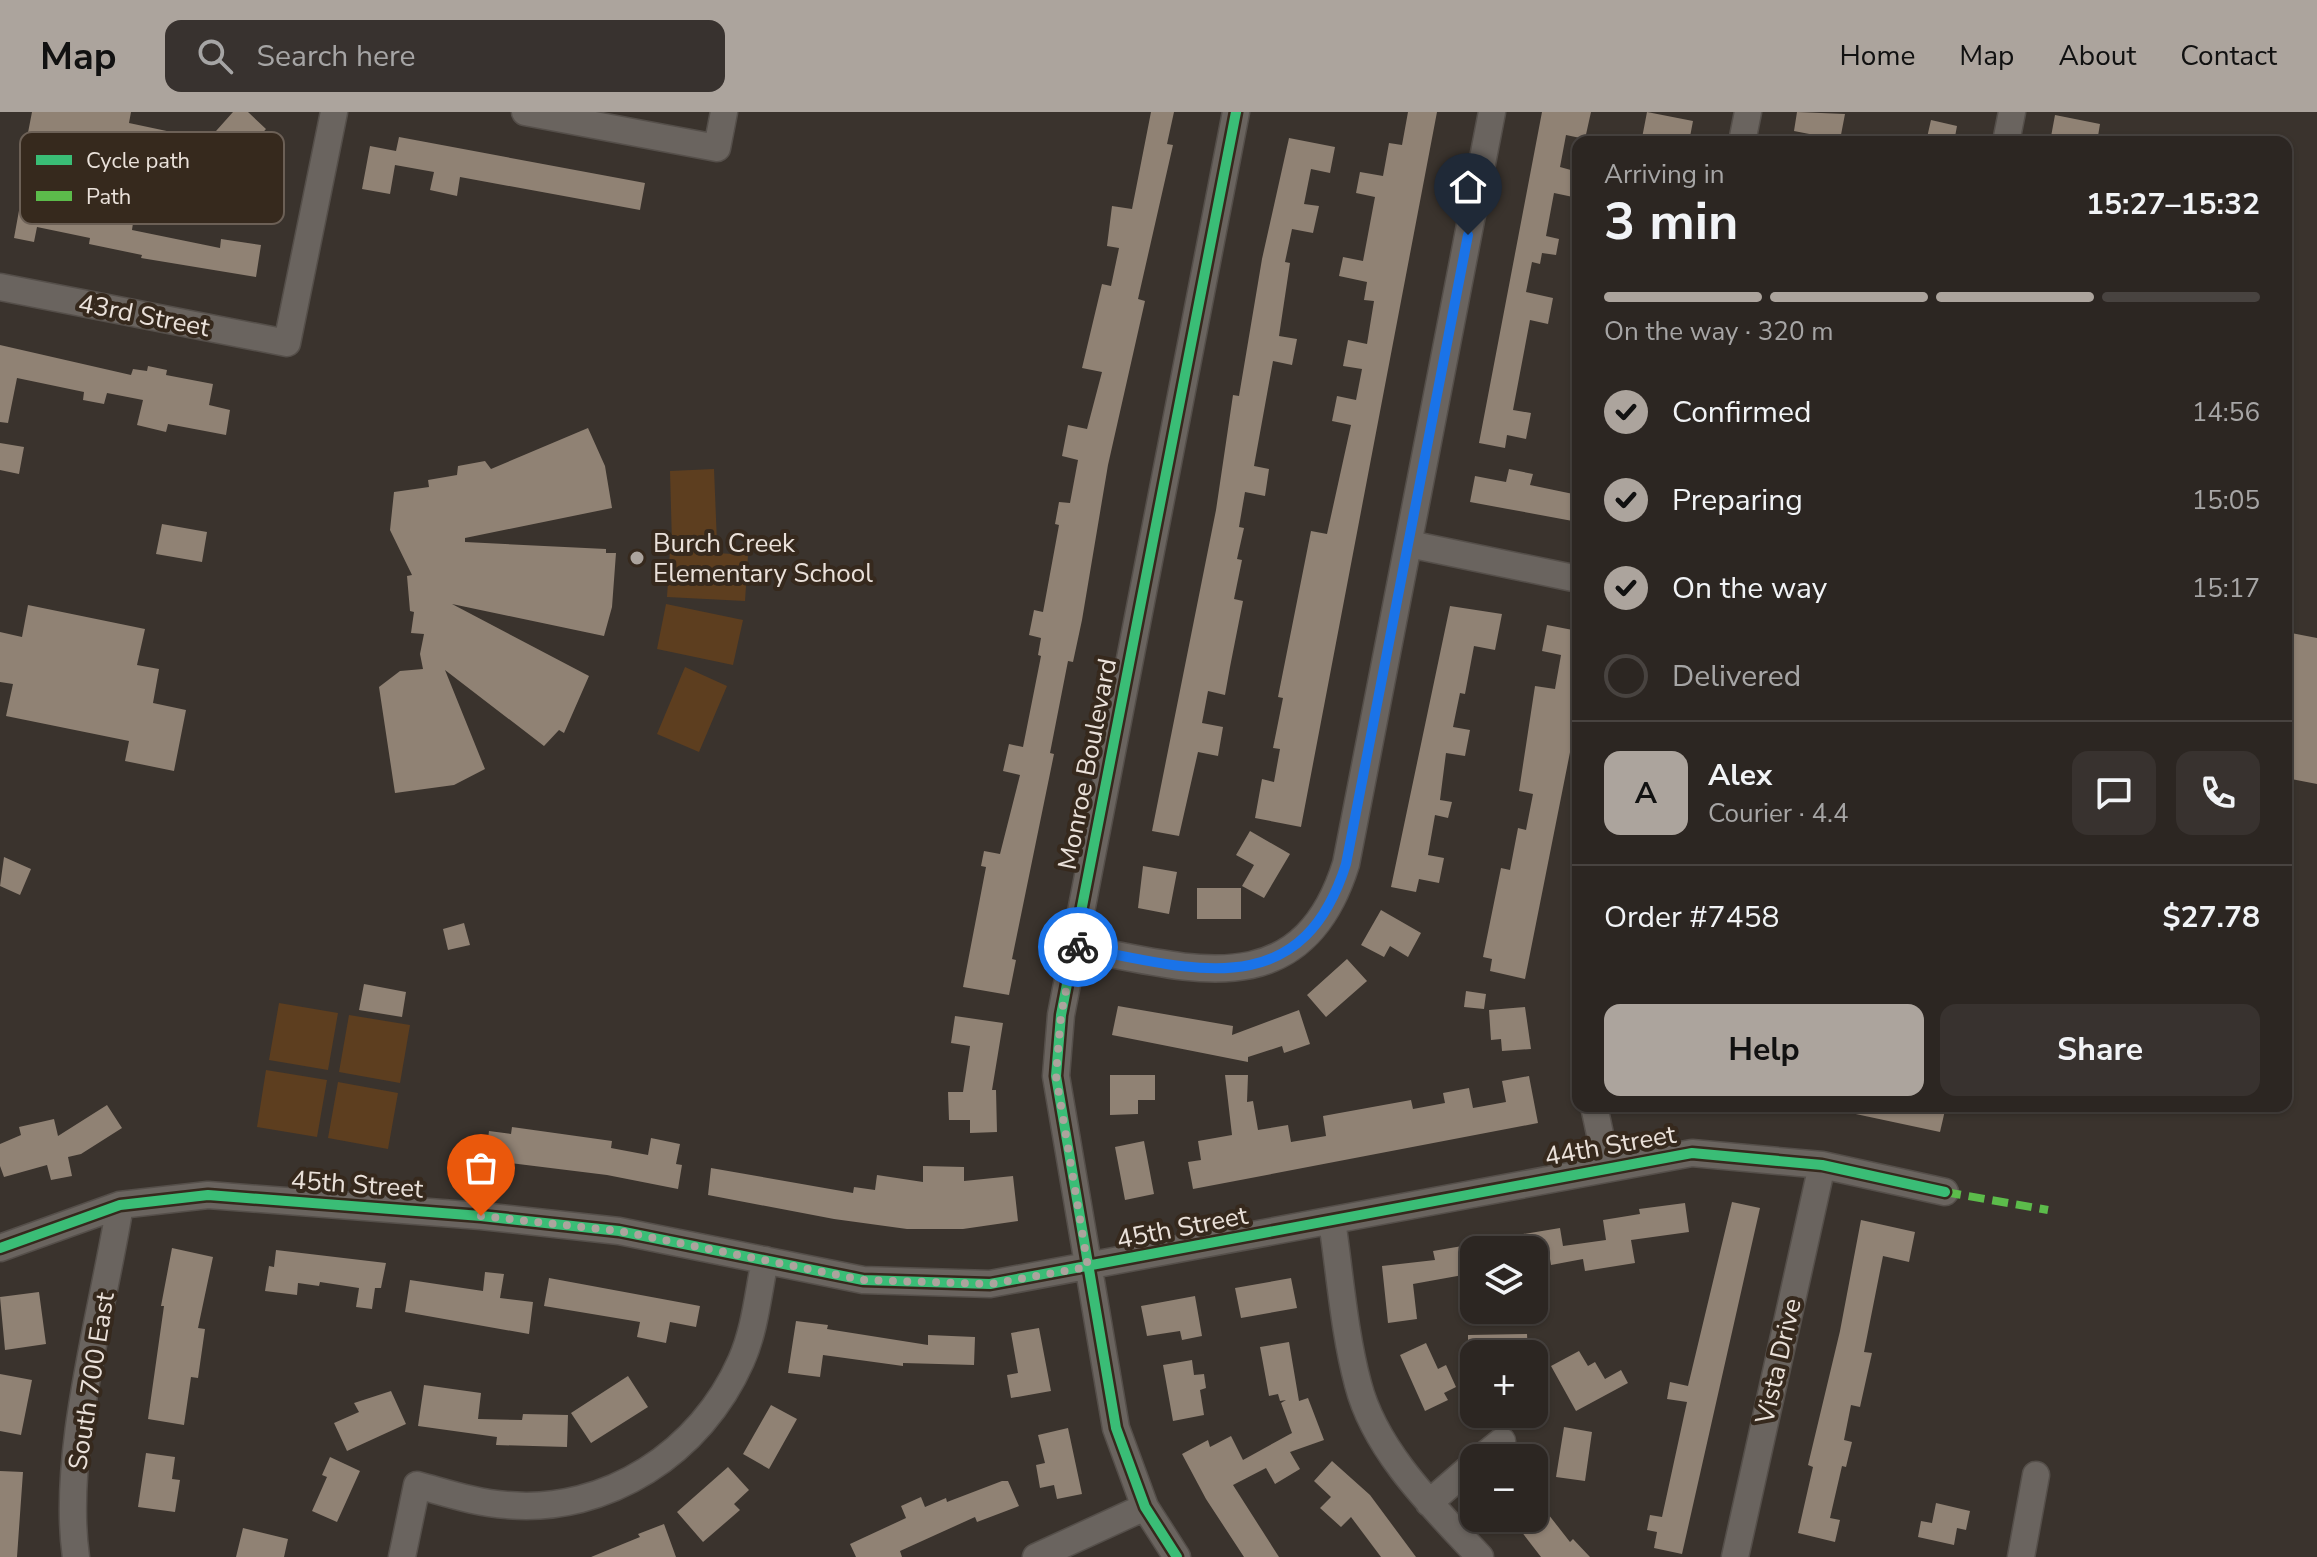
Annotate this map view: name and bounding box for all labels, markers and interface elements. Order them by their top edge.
search box [165,20,725,92]
text: Map [40,31,117,82]
icon: search [193,34,237,78]
text: Search here [257,36,416,77]
text: Home [1840,37,1915,75]
text: Map [1959,37,2014,75]
text: About [2058,37,2136,75]
text: Contact [2180,37,2277,75]
legend [20,132,284,224]
text: Cycle path [86,146,190,176]
pin [1434,153,1502,235]
text: Arriving in [1604,157,1725,192]
icon: home [1446,165,1490,209]
text: Path [86,182,131,212]
text: 15:27–15:32 [2086,184,2260,225]
text: 3 min [1604,186,1739,257]
street label: 43rd Street [75,286,213,346]
text: On the way · 320 m [1604,314,1833,349]
icon: check [1604,390,1648,434]
text: Confirmed [1672,392,1812,433]
text: 14:56 [2192,395,2260,430]
icon: check [1604,478,1648,522]
text: Preparing [1672,480,1803,521]
text: 15:05 [2192,483,2260,518]
place label: Burch Creek Elementary School [653,526,873,591]
marker: Burch Creek Elementary School [628,549,646,567]
icon: check [1604,566,1648,610]
text: On the way [1672,568,1827,609]
text: 15:17 [2192,571,2260,606]
street label: Monroe Boulevard [1050,655,1125,873]
text: Delivered [1672,656,1801,697]
button: chat [2072,751,2156,835]
button: phone [2176,751,2260,835]
text: Alex [1708,755,1772,796]
text: A [1635,773,1657,814]
text: Courier · 4.4 [1708,796,1849,831]
text: Order #7458 [1604,897,1779,938]
text: $27.78 [2163,897,2260,938]
courier [1038,907,1118,987]
icon: bike [1056,925,1100,969]
button: Help [1604,1004,1924,1096]
button: Share [1940,1004,2260,1096]
street label: 44th Street [1542,1117,1679,1174]
pin [447,1134,515,1216]
icon: bag [459,1146,503,1190]
street label: 45th Street [290,1162,425,1207]
street label: 45th Street [1114,1197,1251,1257]
map controls [1460,1236,1548,1532]
button: layers [1460,1236,1548,1324]
street label: South 700 East [60,1289,123,1472]
street label: Vista Drive [1747,1295,1810,1428]
button: + [1460,1340,1548,1428]
button: − [1460,1444,1548,1532]

